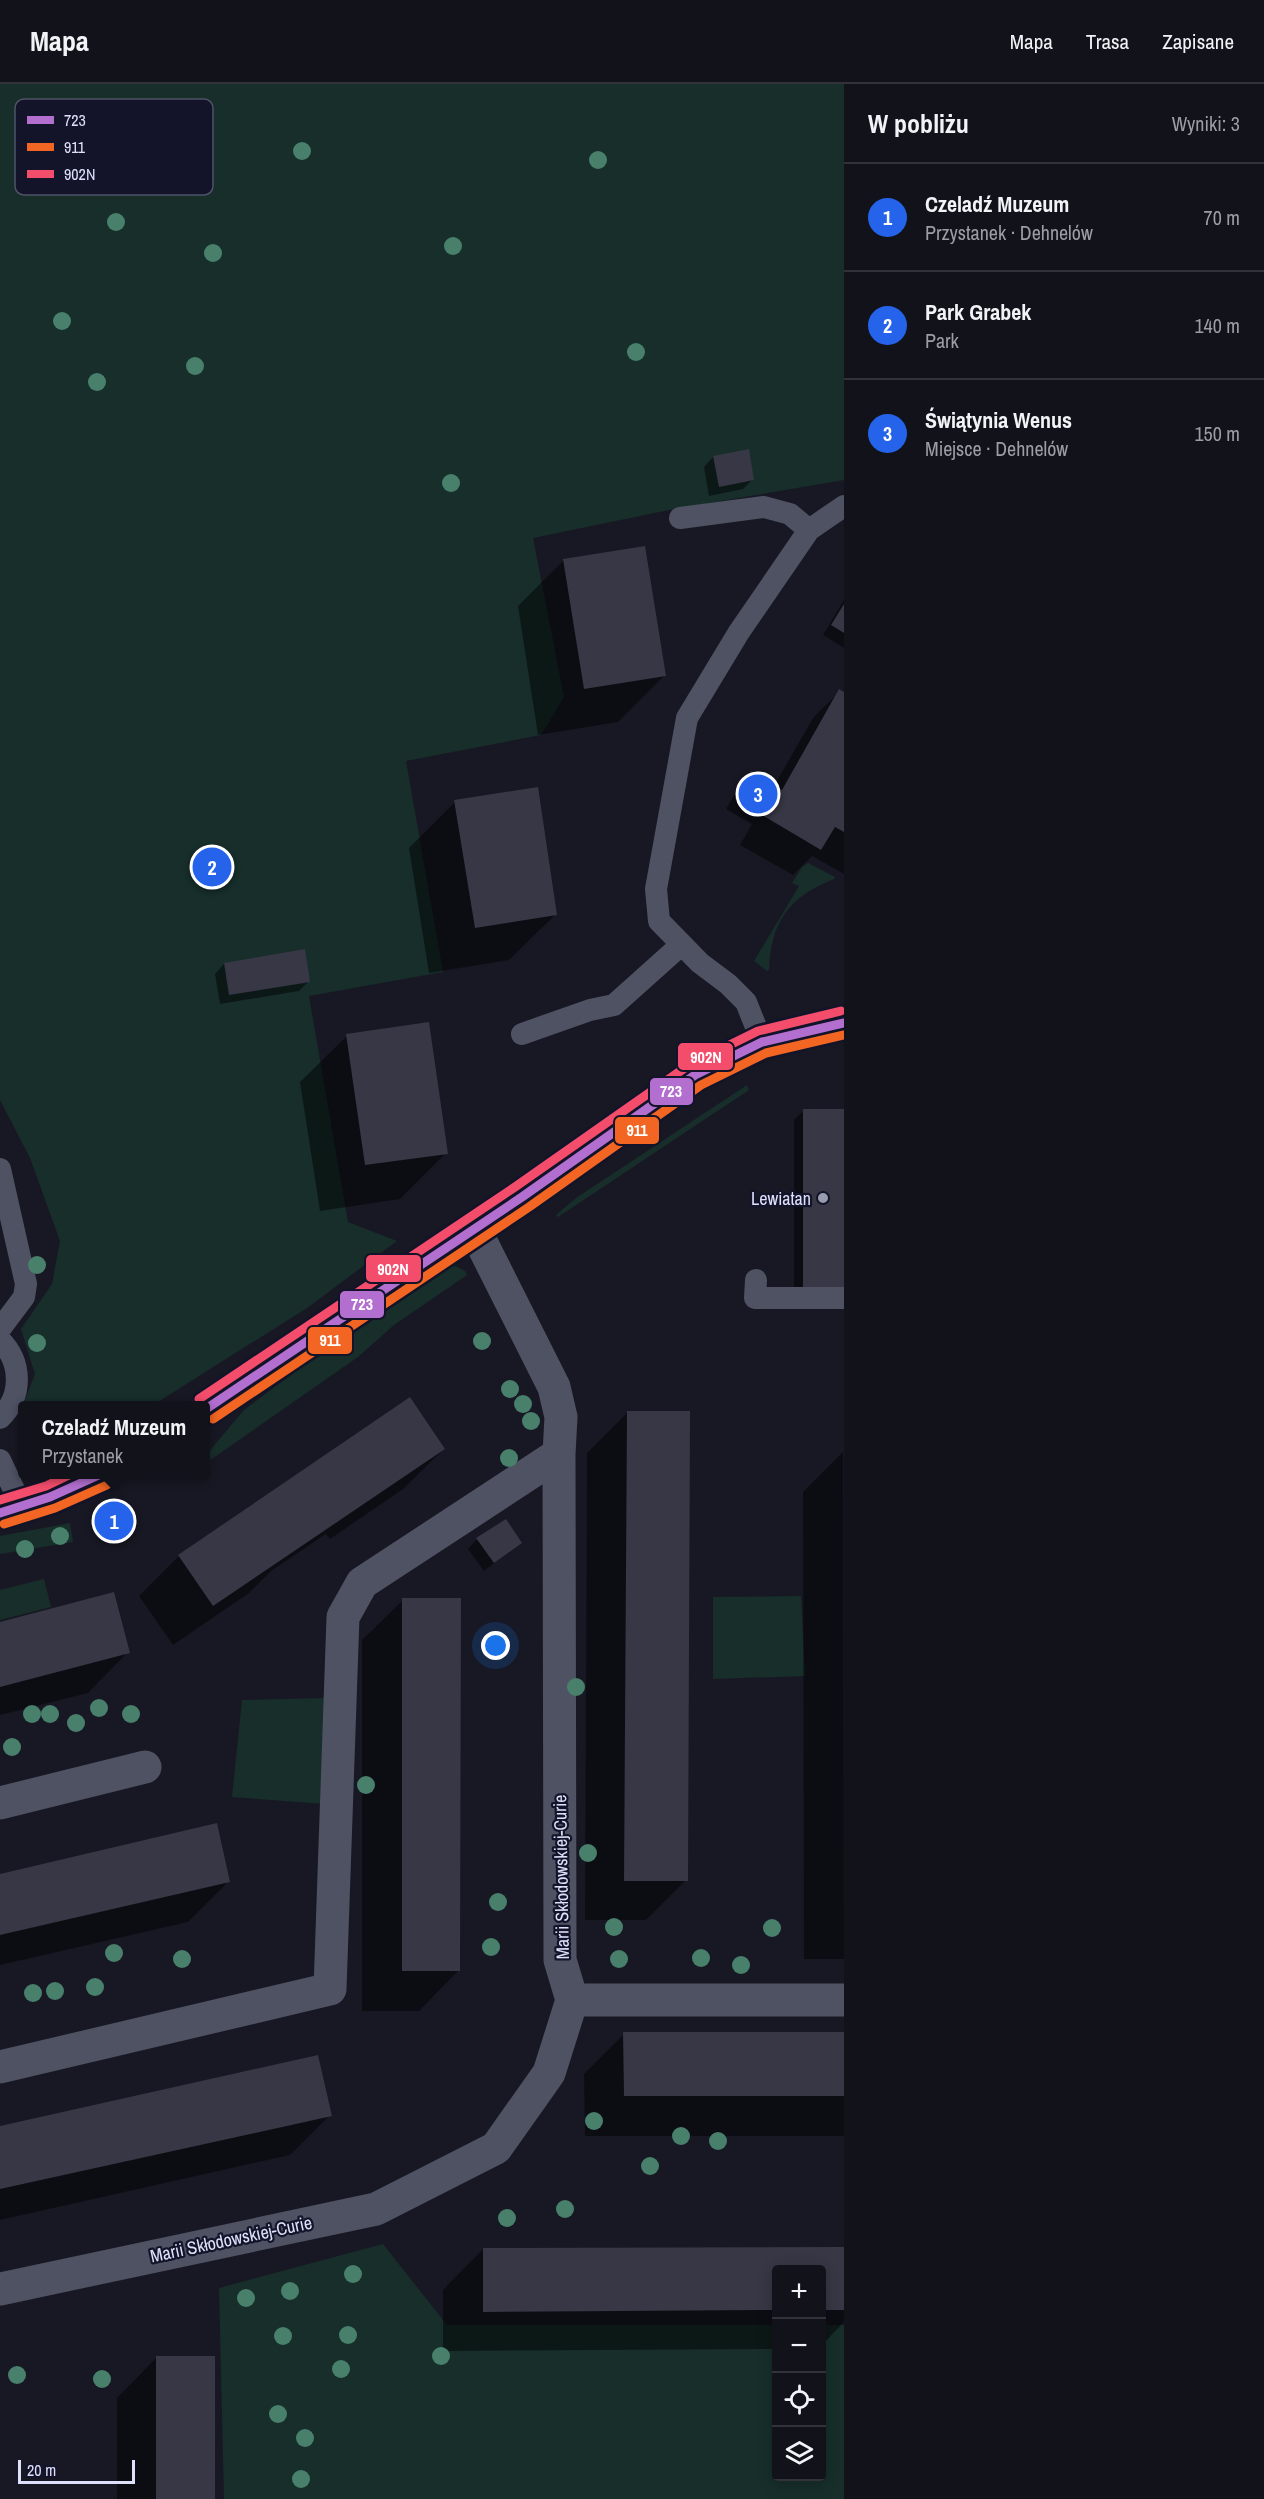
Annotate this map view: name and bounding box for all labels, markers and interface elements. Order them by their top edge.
text: Mapa [30,22,89,60]
text: Mapa [1010,27,1053,56]
text: Trasa [1086,27,1129,56]
text: Zapisane [1162,27,1234,56]
legend [15,99,213,195]
text: W pobliżu [868,106,969,141]
text: 723 [64,109,86,131]
text: Wyniki: 3 [1172,110,1240,137]
text: 911 [64,136,86,158]
text: 902N [64,163,95,185]
text: Czeladź Muzeum [925,189,1069,219]
text: 1 [883,204,892,231]
text: 70 m [1204,204,1240,231]
text: Przystanek · Dehnelów [925,219,1093,246]
text: Park Grabek [925,297,1031,327]
text: 2 [883,312,892,339]
text: 140 m [1194,312,1240,339]
text: Park [925,327,959,354]
text: Świątynia Wenus [925,405,1072,435]
text: 3 [883,420,892,447]
text: 150 m [1194,420,1240,447]
text: Miejsce · Dehnelów [925,435,1068,462]
pin: 3 [738,772,777,816]
pin: 2 [192,844,232,890]
line badge: 902N [677,1042,734,1071]
text: 902N [690,1046,722,1068]
line badge: 723 [649,1077,694,1106]
text: 723 [660,1080,682,1102]
line badge: 911 [614,1116,660,1145]
text: 911 [626,1119,648,1141]
place label: Lewiatan [751,1186,811,1211]
marker: Lewiatan [816,1191,830,1205]
line badge: 902N [365,1254,422,1283]
text: 902N [377,1258,409,1280]
line badge: 723 [339,1290,385,1319]
text: 723 [351,1293,373,1315]
line badge: 911 [307,1326,353,1355]
text: 911 [319,1329,341,1351]
popup [18,1401,210,1479]
text: Czeladź Muzeum [42,1412,186,1442]
text: Przystanek [42,1442,123,1469]
pin: 1 [94,1498,134,1544]
your location [481,1631,510,1660]
street label: Marii Skłodowskiej-Curie [547,1794,575,1960]
street label: Marii Skłodowskiej-Curie [148,2210,314,2268]
map controls [772,2265,826,2481]
button: + [772,2265,826,2319]
button: − [772,2319,826,2373]
button: locate [772,2373,826,2427]
button: layers [772,2427,826,2481]
scale bar [18,2457,135,2484]
text: 20 m [27,2459,56,2481]

